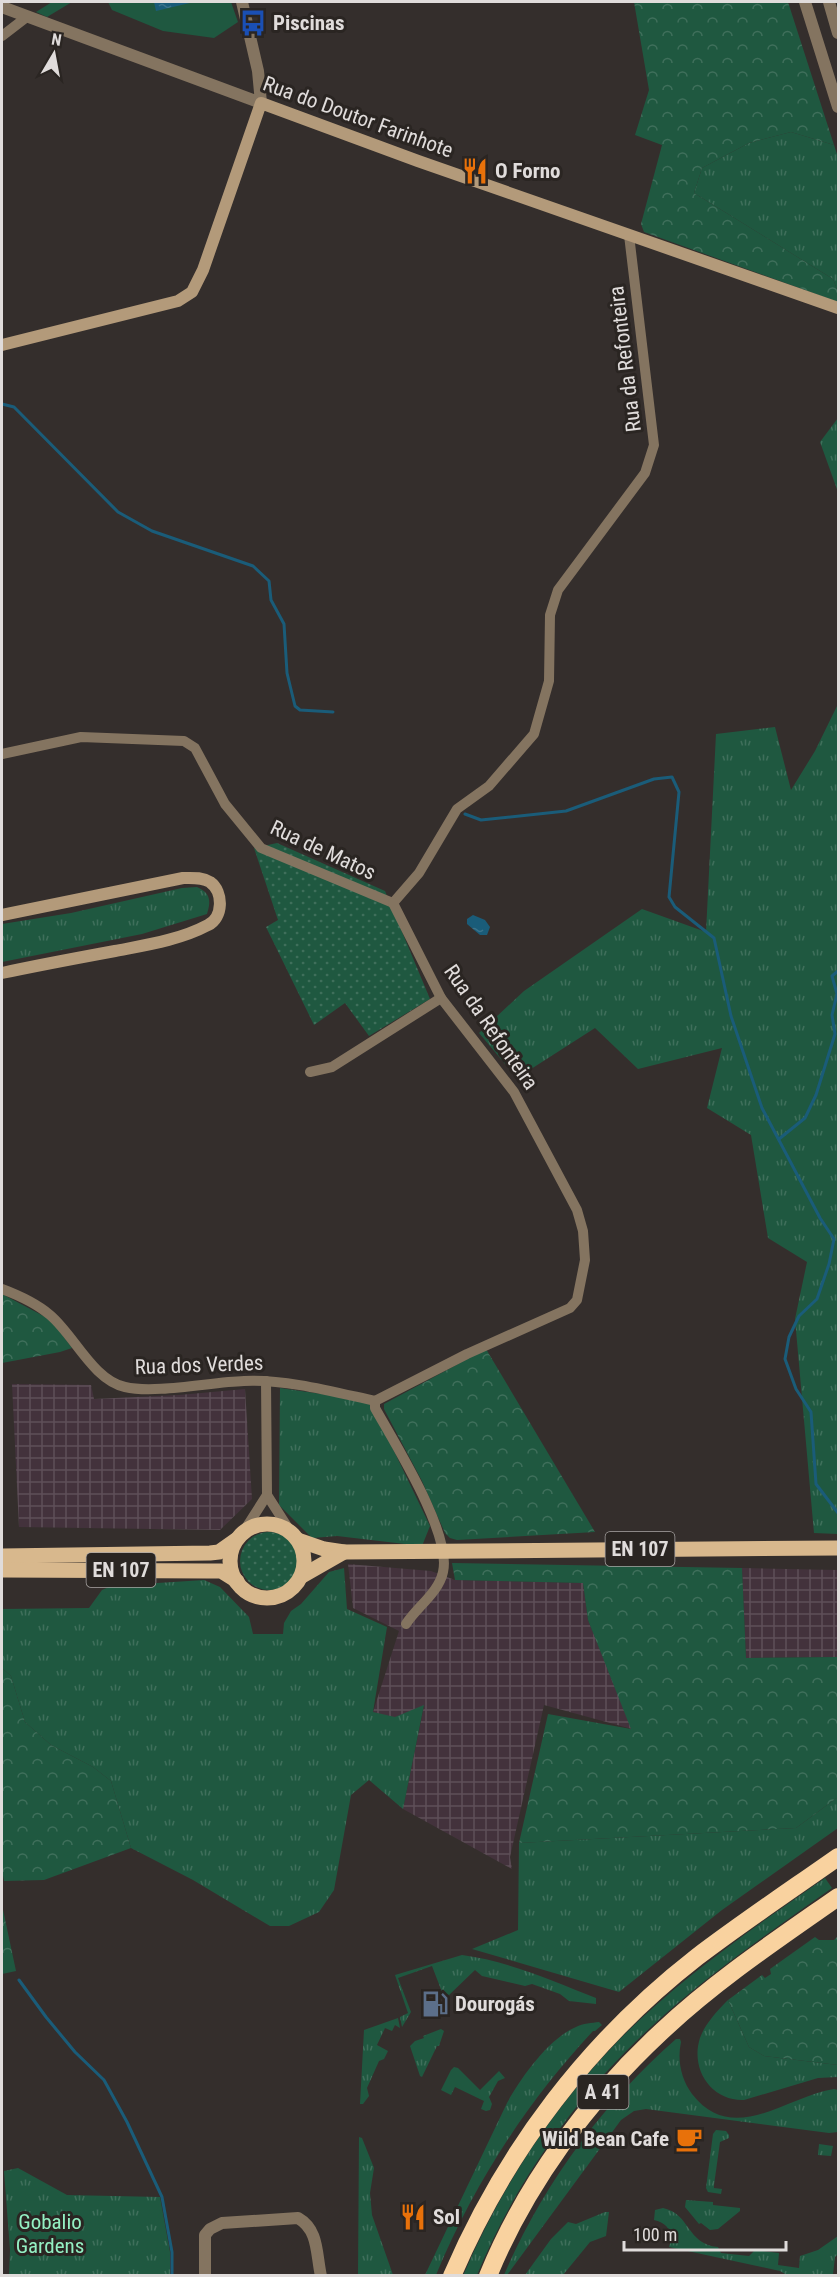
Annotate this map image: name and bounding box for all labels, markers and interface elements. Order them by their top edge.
bus stop icon: Piscinas [238,8,268,38]
place label: Piscinas [273,11,344,35]
north arrow [24,24,84,84]
text: N [50,30,63,50]
street label: Rua do Doutor Farinhote [260,71,456,163]
restaurant icon: O Forno [460,156,490,186]
place label: O Forno [495,159,560,183]
street label: Rua da Refonteira [604,285,646,433]
street label: Rua de Matos [267,815,379,885]
street label: Rua da Refonteira [439,960,543,1094]
street label: Rua dos Verdes [134,1351,264,1379]
road number: EN 107 [606,1532,674,1566]
road number: EN 107 [86,1553,156,1587]
fuel station icon: Dourogás [420,1989,450,2019]
place label: Dourogás [455,1992,535,2016]
road number: A 41 [578,2075,628,2109]
cafe icon: Wild Bean Cafe [674,2124,704,2154]
place label: Wild Bean Cafe [542,2127,669,2151]
restaurant icon: Sol [398,2202,428,2232]
place label: Sol [433,2205,460,2229]
park label: Gobalio Gardens [16,2210,84,2258]
scale bar [624,2214,786,2252]
text: 100 m [633,2224,677,2245]

